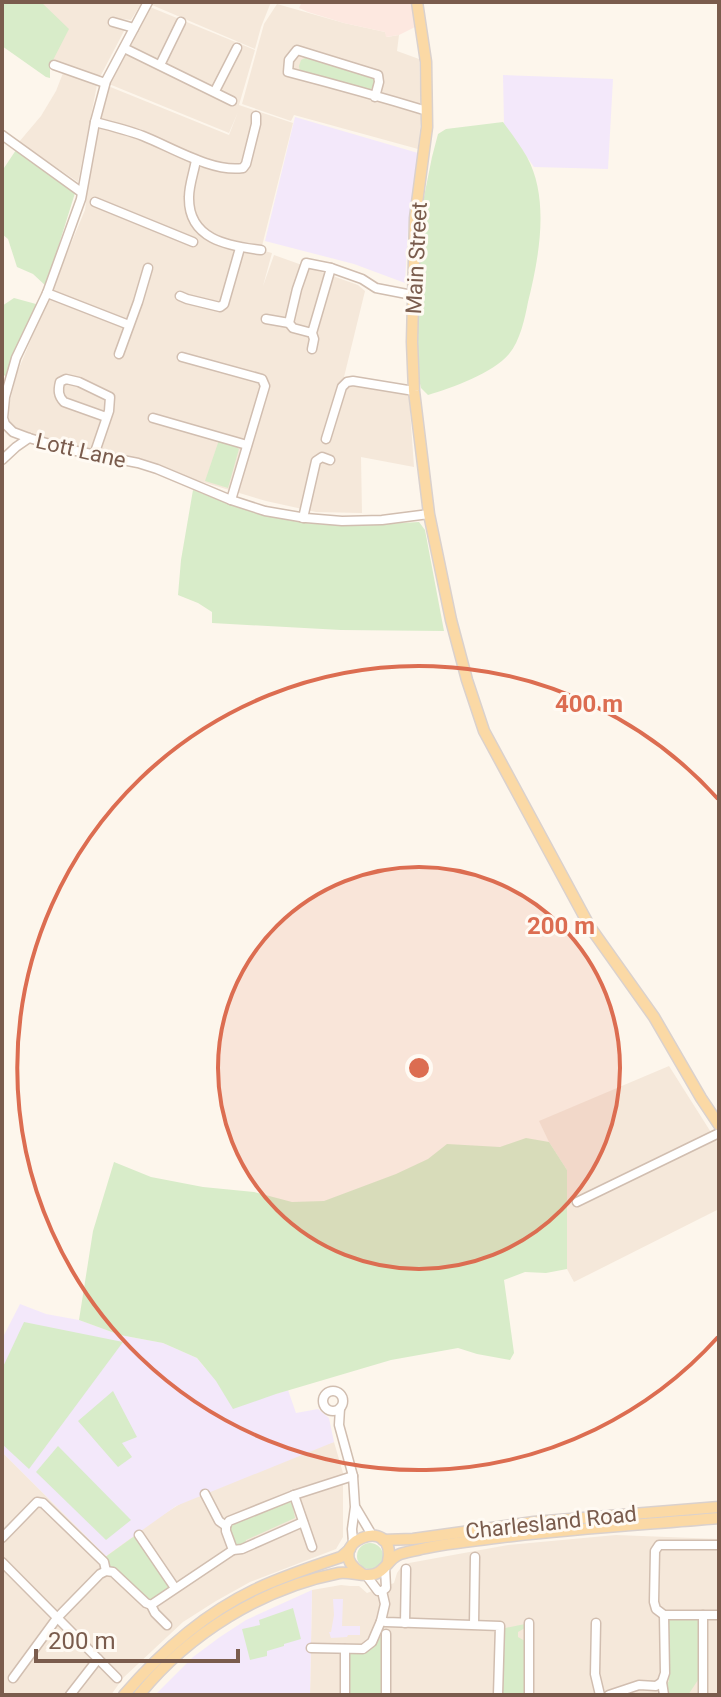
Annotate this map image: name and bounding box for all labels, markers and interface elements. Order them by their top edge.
street label: Main Street [401,201,432,315]
street label: Lott Lane [33,428,128,473]
text: 400 m [555,690,623,718]
text: 200 m [527,912,595,940]
centre of rings [405,1054,433,1082]
street label: Charlesland Road [464,1501,638,1544]
scale bar [36,1613,238,1663]
text: 200 m [48,1627,115,1655]

